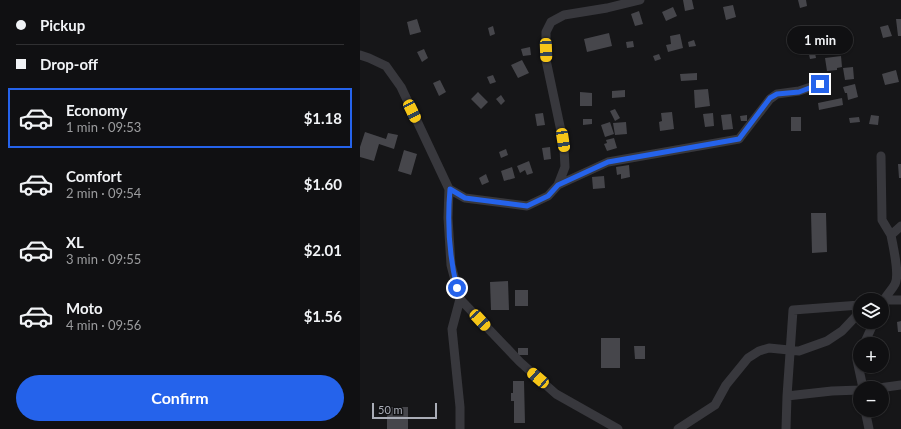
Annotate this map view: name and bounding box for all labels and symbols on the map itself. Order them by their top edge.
callout: 1 min [787,26,853,54]
car [540,38,552,62]
route end [811,75,829,93]
car [401,98,423,124]
car [555,127,571,153]
route start [448,279,466,297]
car [467,307,493,333]
car [525,366,551,390]
scale bar [372,401,437,420]

